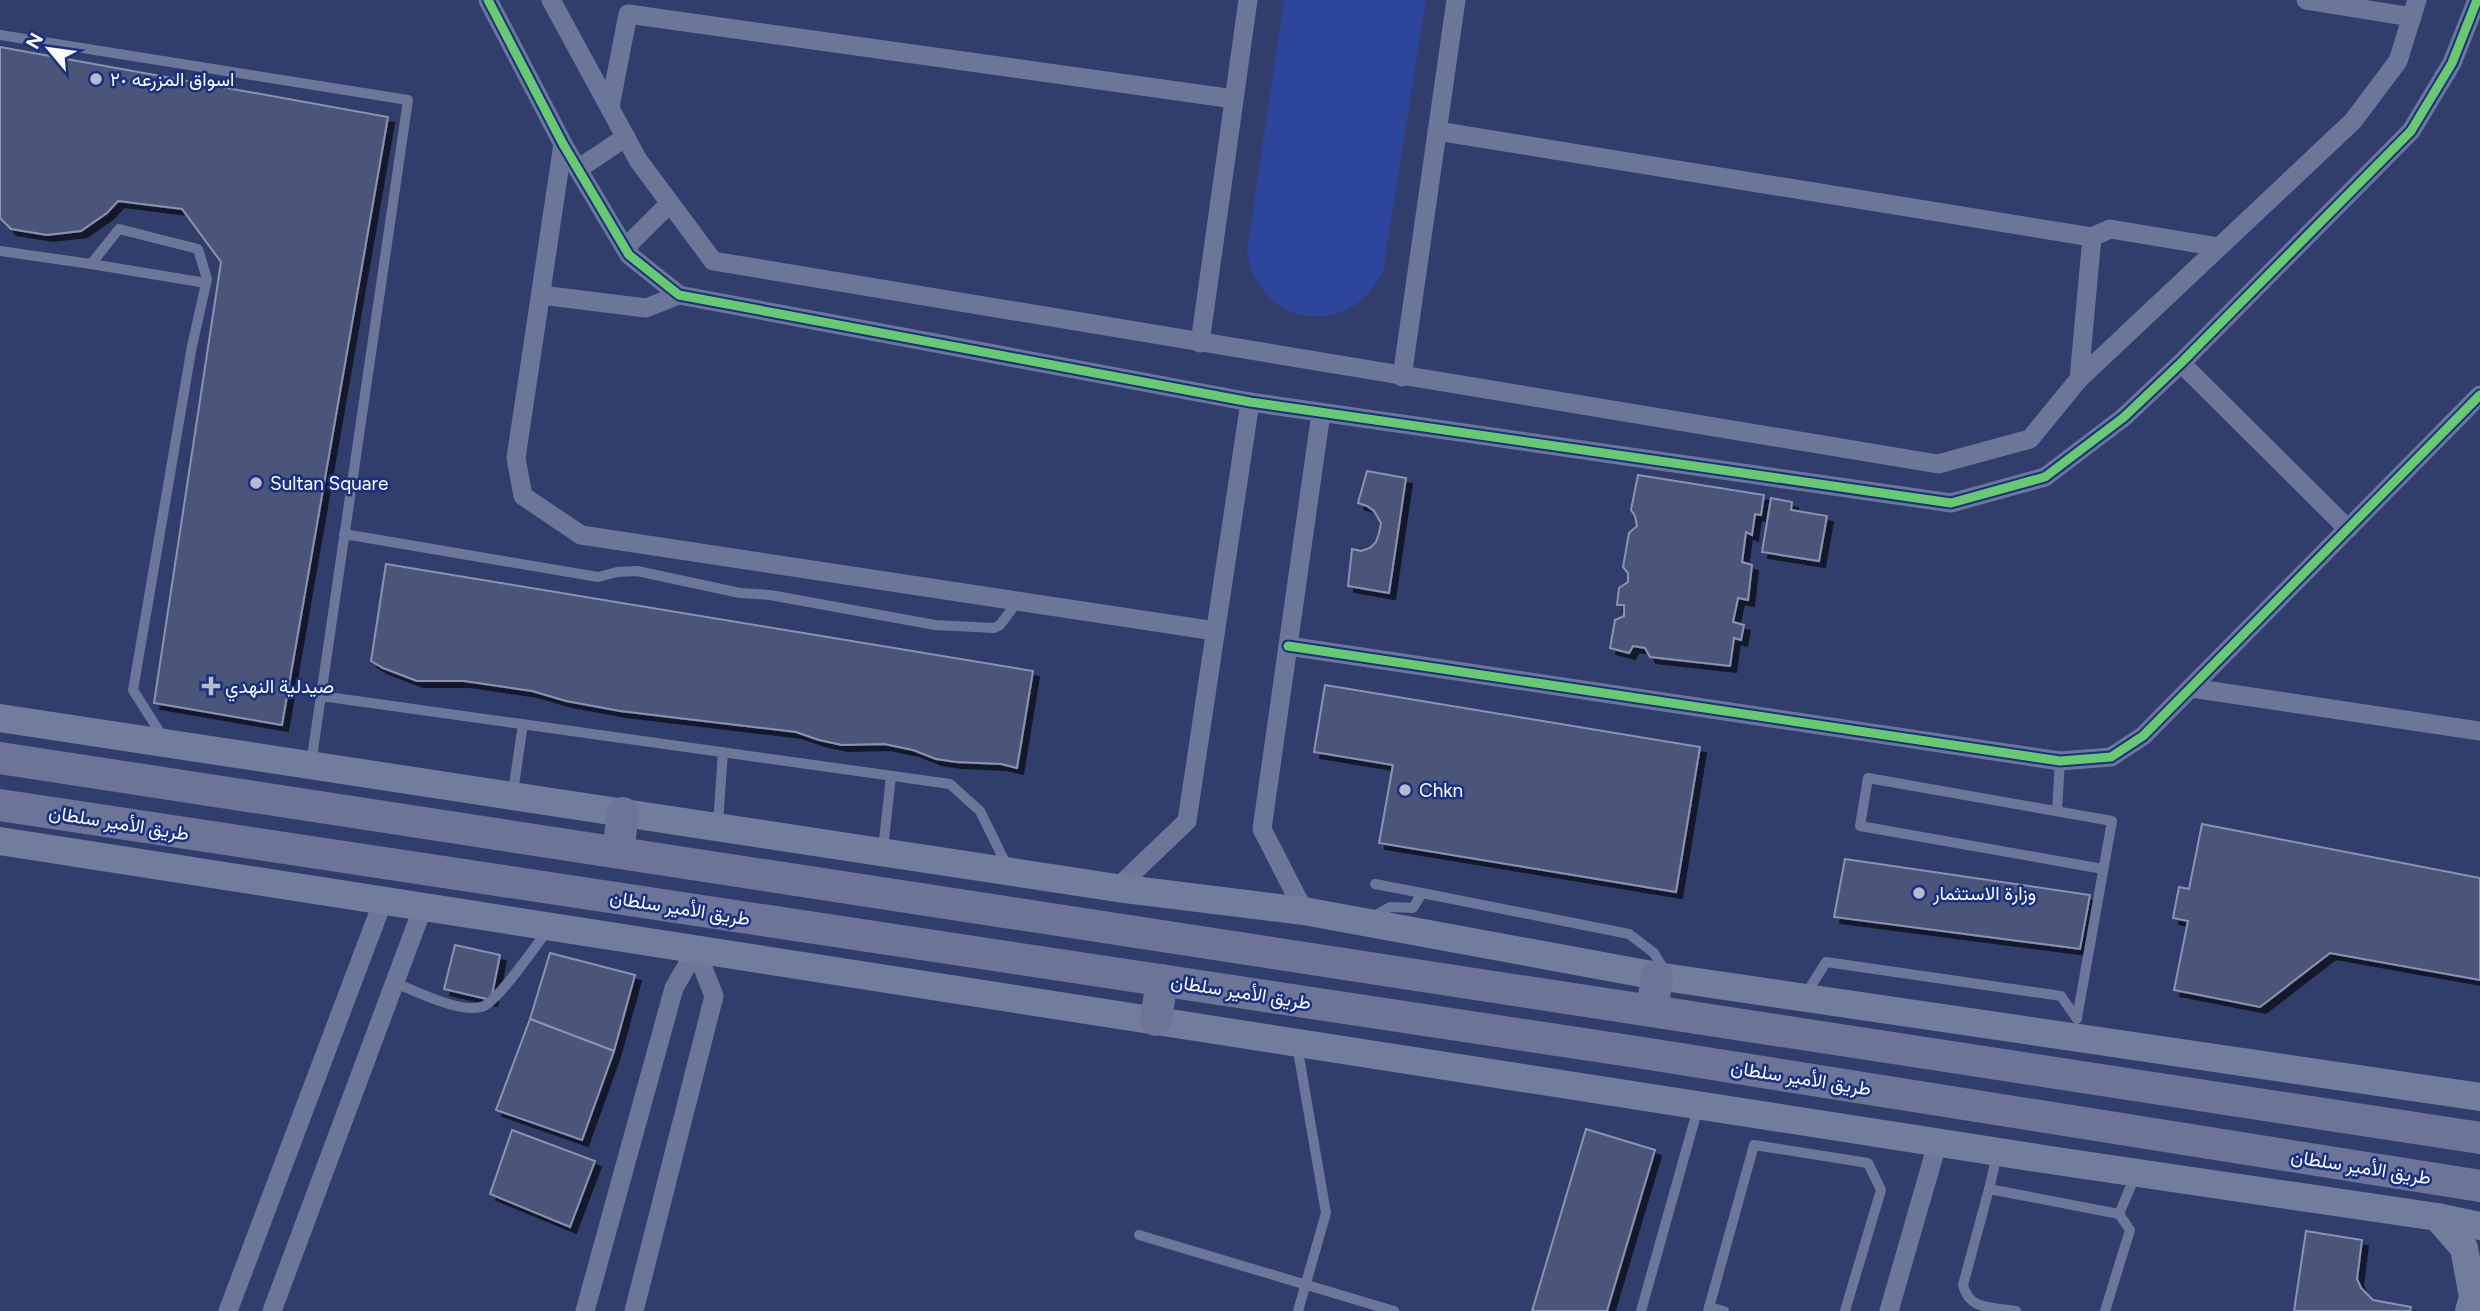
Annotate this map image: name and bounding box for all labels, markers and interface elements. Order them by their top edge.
north arrow [14,14,84,84]
text: N [21,29,48,53]
place label: اسواق المزرعه ٢٠ [110,68,235,91]
marker: اسواق المزرعه ٢٠ [88,71,104,87]
place label: Sultan Square [270,472,388,495]
marker: Sultan Square [248,475,264,491]
place label: صيدلية النهدي [225,675,334,702]
marker: صيدلية النهدي [203,678,219,694]
place label: Chkn [1419,779,1463,802]
marker: Chkn [1397,782,1413,798]
street label: طريق الأمير سلطان [47,801,191,845]
place label: وزارة الاستثمار [1932,882,2036,905]
marker: وزارة الاستثمار [1911,885,1927,901]
street label: طريق الأمير سلطان [608,886,752,930]
street label: طريق الأمير سلطان [1169,970,1313,1014]
street label: طريق الأمير سلطان [1729,1056,1873,1100]
street label: طريق الأمير سلطان [2289,1145,2433,1189]

